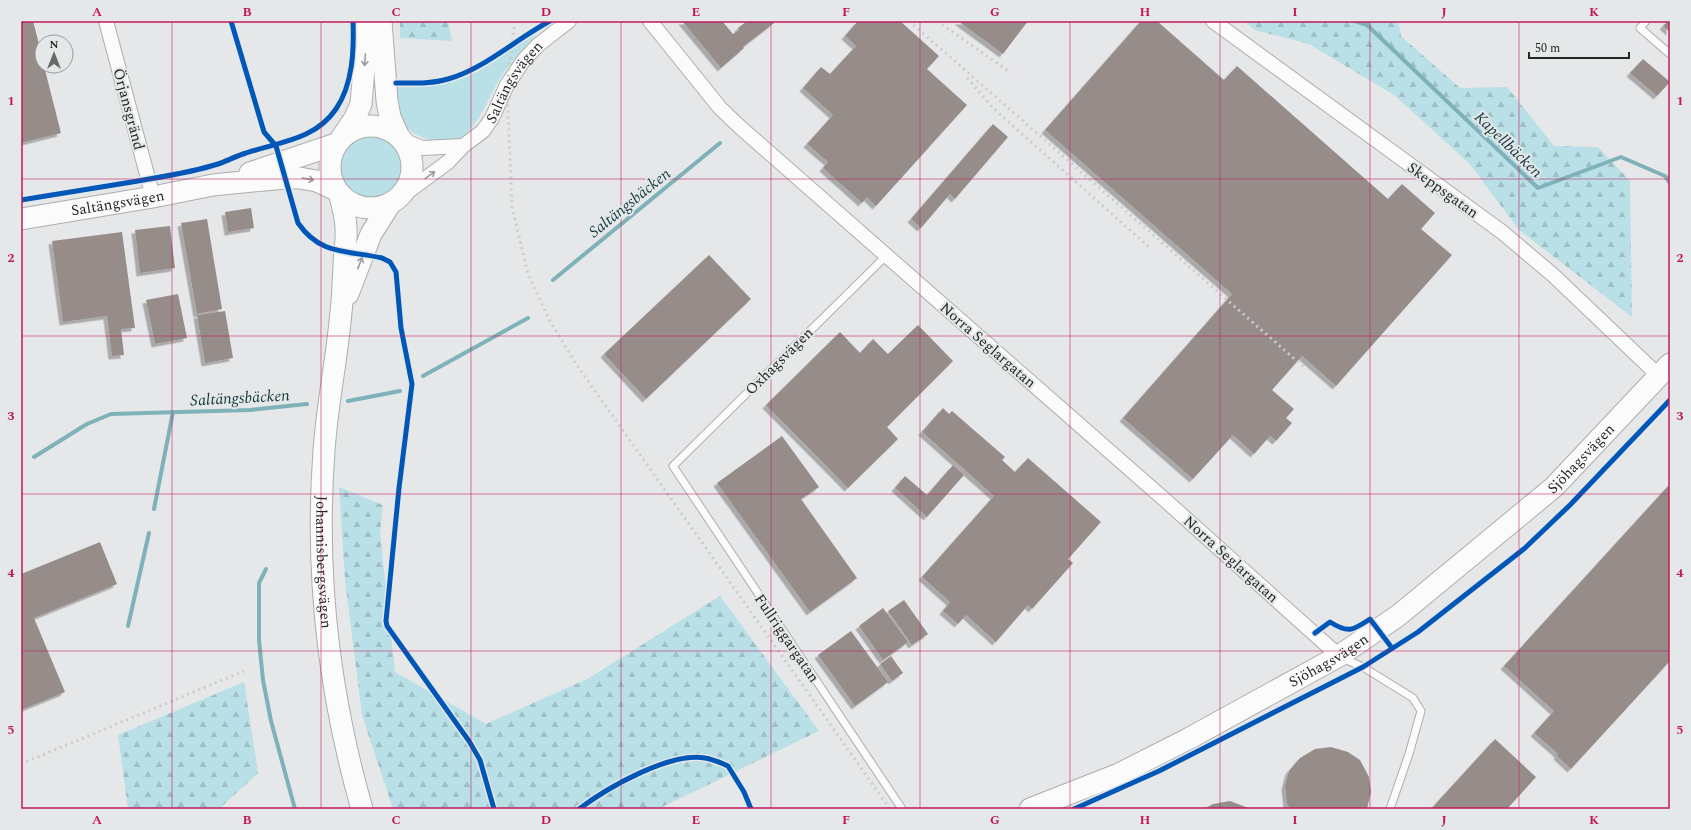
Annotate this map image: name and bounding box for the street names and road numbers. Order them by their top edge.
street label: Saltängsvägen [480,35,549,129]
street label: Örjansgränd [107,66,150,153]
street label: Skeppsgatan [1402,157,1483,224]
street label: Saltängsvägen [69,184,167,222]
street label: Norra Seglargatan [934,297,1041,394]
street label: Oxhagsvägen [740,322,819,401]
street label: Sjöhagsvägen [1542,418,1620,500]
street label: Johannisbergsvägen [309,495,338,630]
street label: Norra Seglargatan [1178,510,1284,609]
street label: Fullriggargatan [748,589,825,688]
street label: Sjöhagsvägen [1284,628,1374,694]

